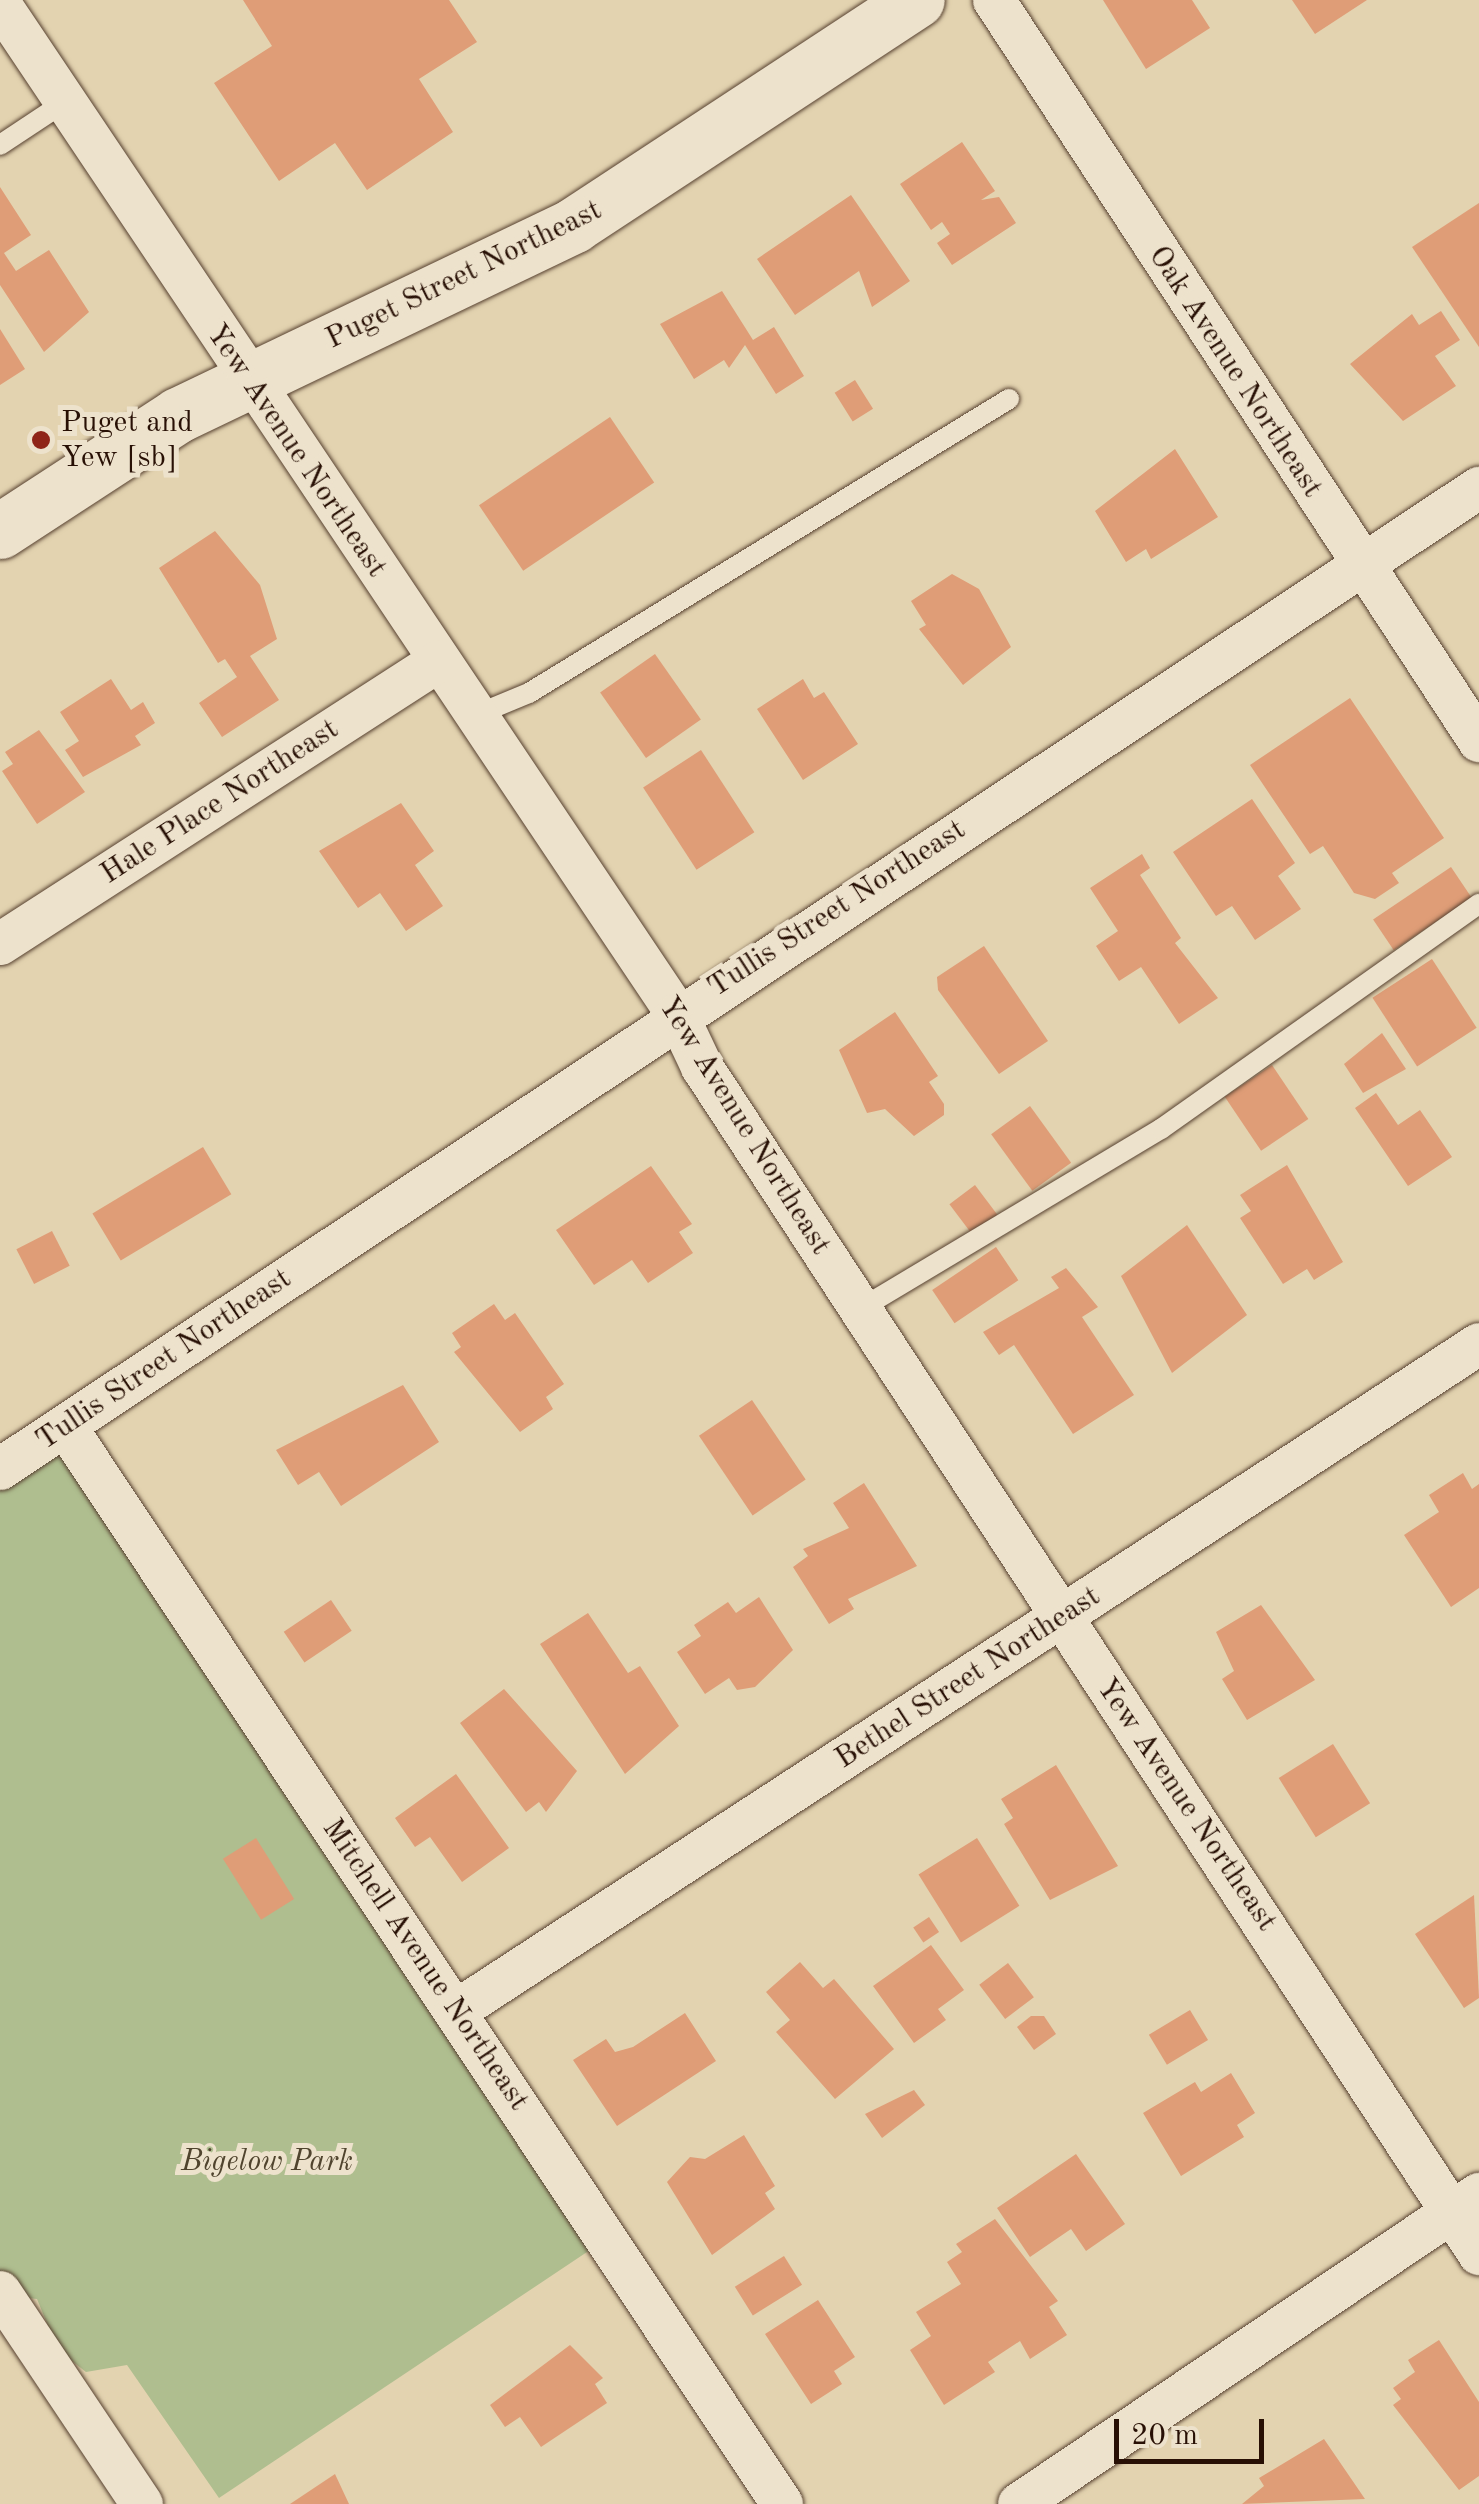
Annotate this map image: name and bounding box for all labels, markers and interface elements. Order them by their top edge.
street label: Puget Street Northeast [320,193,608,357]
street label: Oak Avenue Northeast [1140,239,1330,505]
street label: Yew Avenue Northeast [198,317,394,585]
place label: Puget and Yew [sb] [61,405,193,476]
marker: Puget and Yew [sb] [30,429,52,451]
street label: Hale Place Northeast [94,712,346,892]
street label: Tullis Street Northeast [701,812,973,1006]
street label: Yew Avenue Northeast [650,990,838,1262]
street label: Tullis Street Northeast [29,1261,299,1459]
street label: Bethel Street Northeast [829,1579,1107,1777]
street label: Yew Avenue Northeast [1088,1671,1284,1939]
street label: Mitchell Avenue Northeast [314,1812,536,2118]
park label: Bigelow Park [181,2144,353,2180]
scale bar [1119,2399,1269,2461]
text: 20 m [1131,2421,1198,2451]

